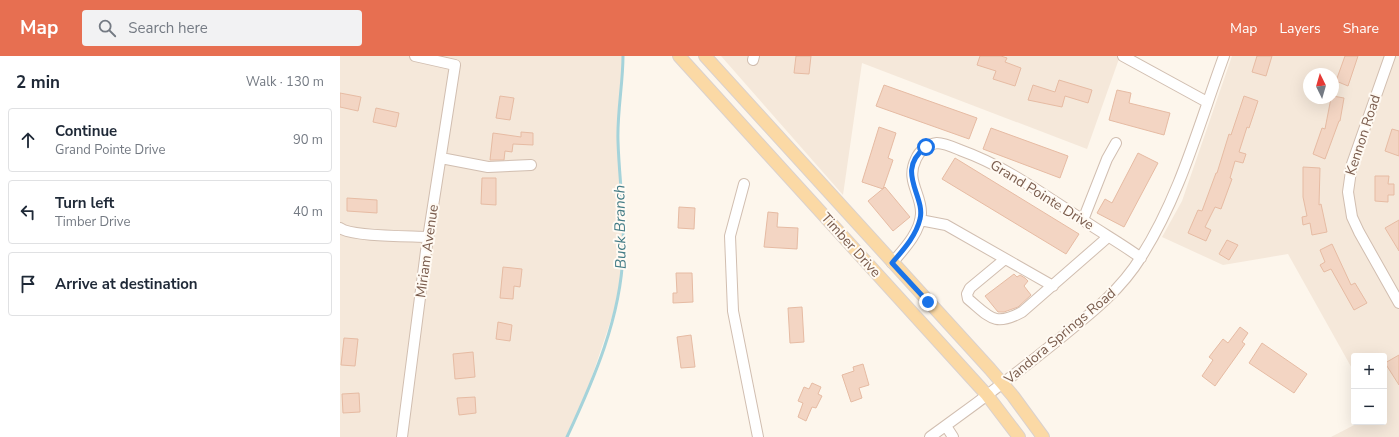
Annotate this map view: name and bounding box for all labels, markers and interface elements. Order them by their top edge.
search box [82,10,362,46]
text: Map [20,15,58,41]
icon: search [96,17,118,39]
text: Search here [128,18,208,38]
text: Map [1230,19,1257,38]
text: Layers [1279,19,1321,38]
text: Share [1343,19,1379,38]
north arrow [1303,68,1339,104]
text: 2 min [16,71,60,94]
text: Walk · 130 m [246,73,324,91]
street label: Kennon Road [1341,92,1385,178]
text: Continue [55,121,117,141]
icon: ahead [17,129,39,151]
text: 90 m [293,131,323,149]
route start [917,138,935,156]
text: Grand Pointe Drive [55,141,165,159]
street label: Grand Pointe Drive [987,155,1097,235]
water label: Buck Branch [609,185,631,269]
text: Turn left [55,193,114,213]
icon: left [17,201,39,223]
text: 40 m [293,203,323,221]
street label: Miriam Avenue [411,203,443,299]
street label: Timber Drive [817,209,885,281]
text: Timber Drive [55,213,130,231]
icon: arrive [17,273,39,295]
text: Arrive at destination [55,274,198,294]
street label: Vandora Springs Road [999,284,1120,389]
route end [919,293,937,311]
map controls [1351,353,1387,425]
button: + [1351,353,1387,389]
button: − [1351,389,1387,425]

